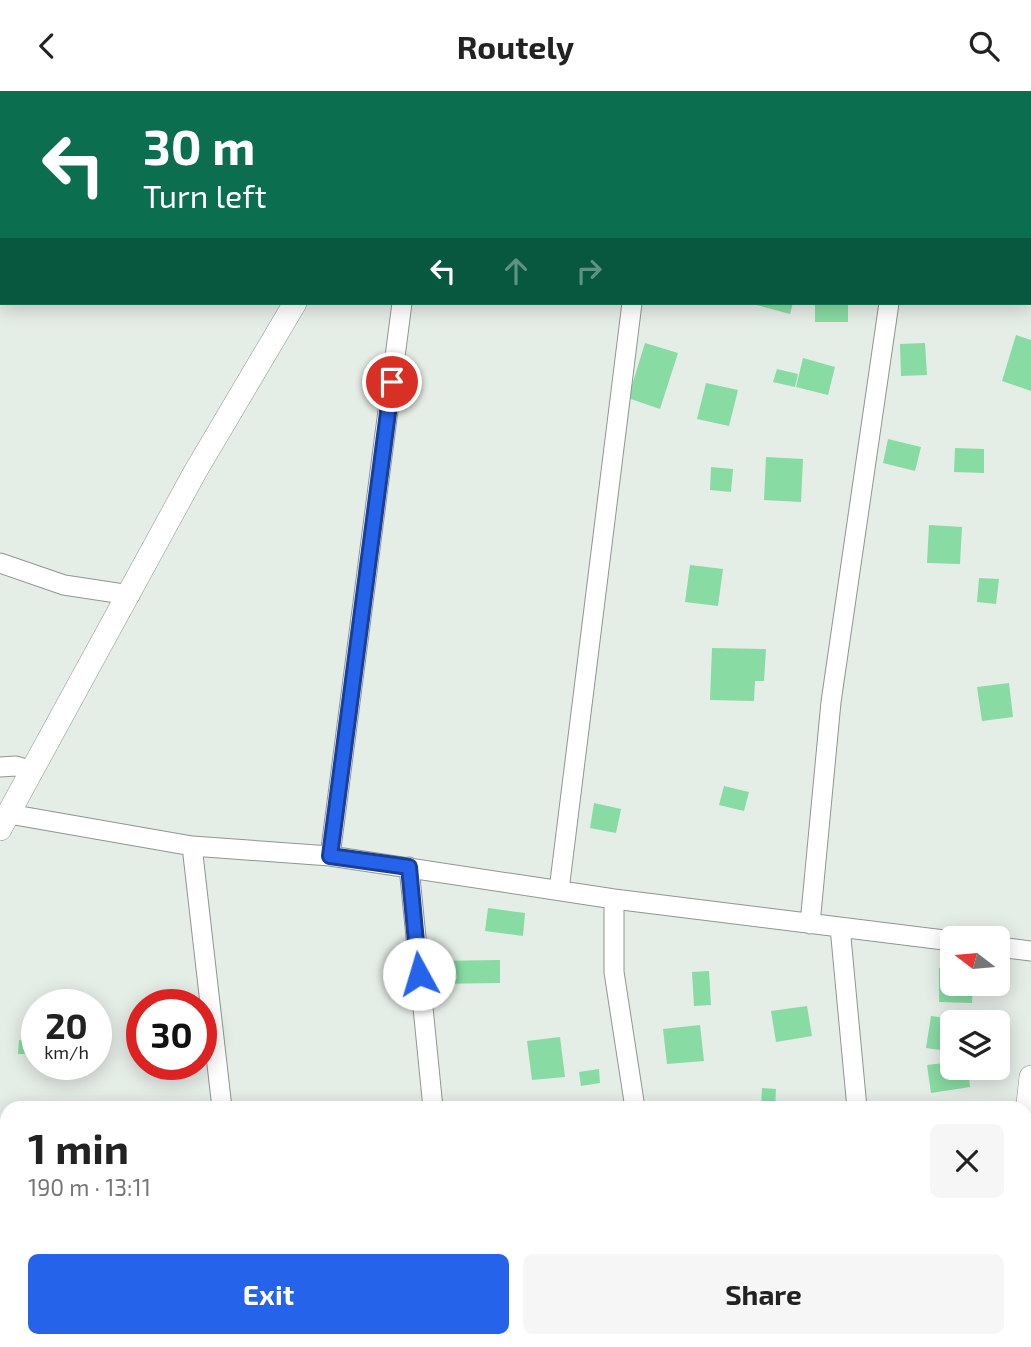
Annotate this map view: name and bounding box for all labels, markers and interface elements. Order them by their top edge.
icon: back [28,27,66,65]
text: Routely [457,27,574,65]
icon: search [965,27,1003,65]
text: 30 m [143,116,255,175]
icon: left [28,119,119,210]
text: Turn left [143,176,267,214]
icon: left [424,252,462,290]
icon: ahead [497,252,535,290]
icon: right [570,252,608,290]
pin [362,352,422,412]
icon: arrive [373,363,411,401]
north arrow [940,926,1010,996]
map controls [940,926,1010,1080]
position arrow [382,937,456,1011]
speed limit sign: 30 [126,989,217,1080]
text: 20 [45,1004,88,1046]
button: layers [940,1010,1010,1080]
text: km/h [44,1041,89,1063]
text: 1 min [28,1122,129,1172]
button: close [930,1124,1004,1198]
text: 190 m · 13:11 [28,1173,151,1201]
button: Exit [28,1254,509,1334]
button: Share [523,1254,1004,1334]

